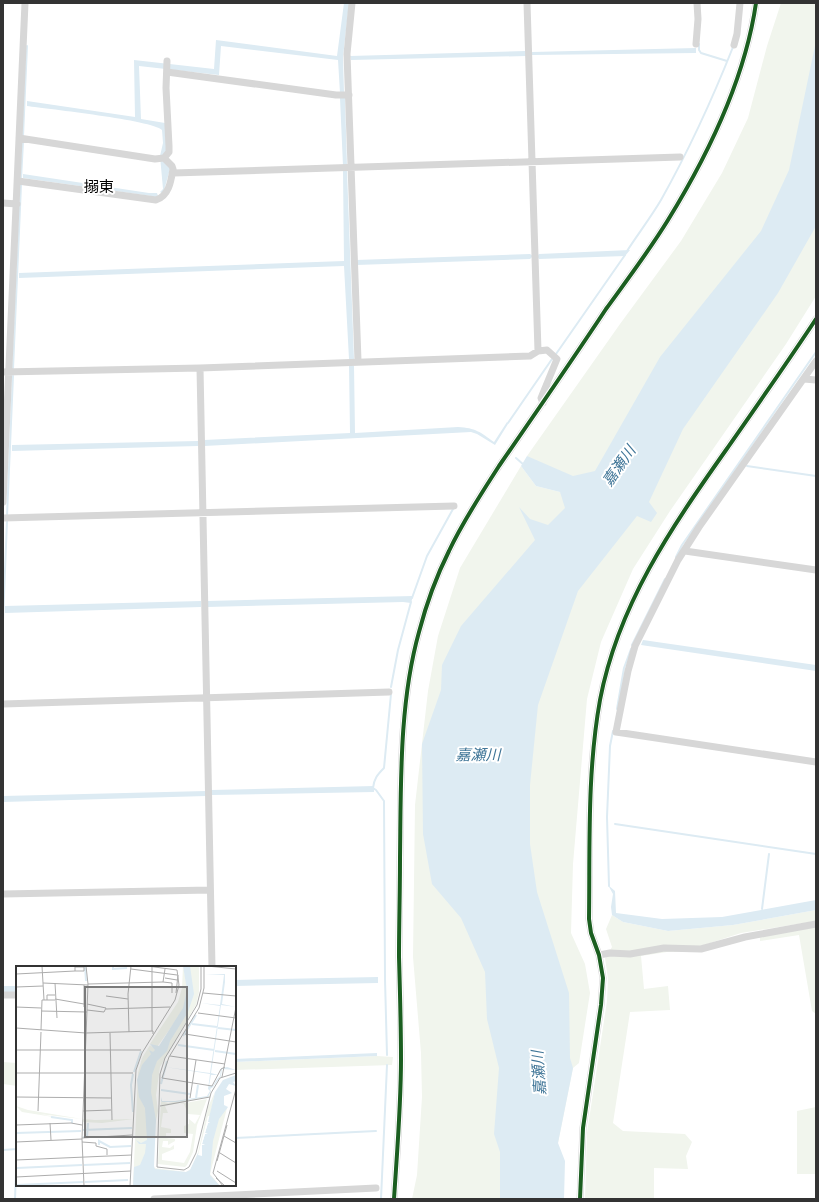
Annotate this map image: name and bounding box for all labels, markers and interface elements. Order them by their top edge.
district label: 搦東 [84,177,114,198]
water label: 嘉瀬川 [598,440,642,491]
water label: 嘉瀬川 [455,745,502,766]
inset map [16,966,236,1186]
water label: 嘉瀬川 [527,1048,552,1096]

